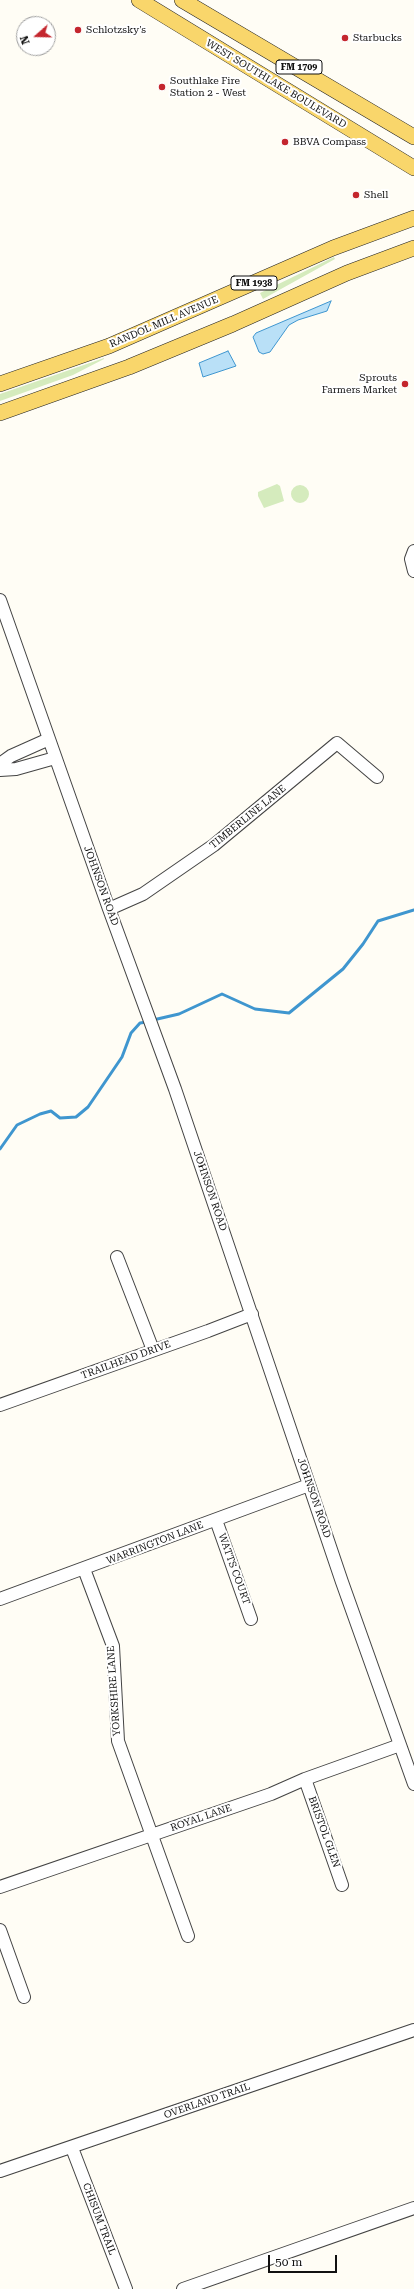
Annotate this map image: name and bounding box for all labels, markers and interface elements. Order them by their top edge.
north arrow [16,16,56,56]
place label: Schlotzsky's [86,24,146,36]
marker: Schlotzsky's [73,25,83,35]
place label: Starbucks [353,32,402,44]
marker: Starbucks [340,33,350,43]
text: N [18,34,33,46]
street label: WEST SOUTHLAKE BOULEVARD [204,37,348,131]
road number: FM 1709 [276,60,322,74]
place label: Southlake Fire Station 2 - West [170,75,246,98]
marker: Southlake Fire Station 2 - West [157,82,167,92]
place label: BBVA Compass [293,136,366,148]
marker: BBVA Compass [280,137,290,147]
place label: Shell [364,189,388,201]
marker: Shell [351,190,361,200]
road number: FM 1938 [231,276,277,290]
street label: RANDOL MILL AVENUE [108,294,220,350]
place label: Sprouts Farmers Market [322,372,397,396]
marker: Sprouts Farmers Market [400,379,410,389]
street label: TIMBERLINE LANE [207,783,289,851]
street label: JOHNSON ROAD [81,845,121,927]
street label: JOHNSON ROAD [191,1149,229,1233]
street label: TRAILHEAD DRIVE [80,1338,172,1382]
street label: JOHNSON ROAD [295,1456,333,1540]
street label: WARRINGTON LANE [105,1519,205,1567]
street label: WATTS COURT [216,1532,252,1606]
street label: YORKSHIRE LANE [105,1645,123,1737]
street label: BRISTOL GLEN [306,1795,342,1869]
street label: ROYAL LANE [169,1802,233,1834]
street label: OVERLAND TRAIL [162,2081,252,2121]
street label: CHISUM TRAIL [80,2181,118,2257]
scale bar [270,2247,339,2273]
text: 50 m [275,2255,302,2269]

